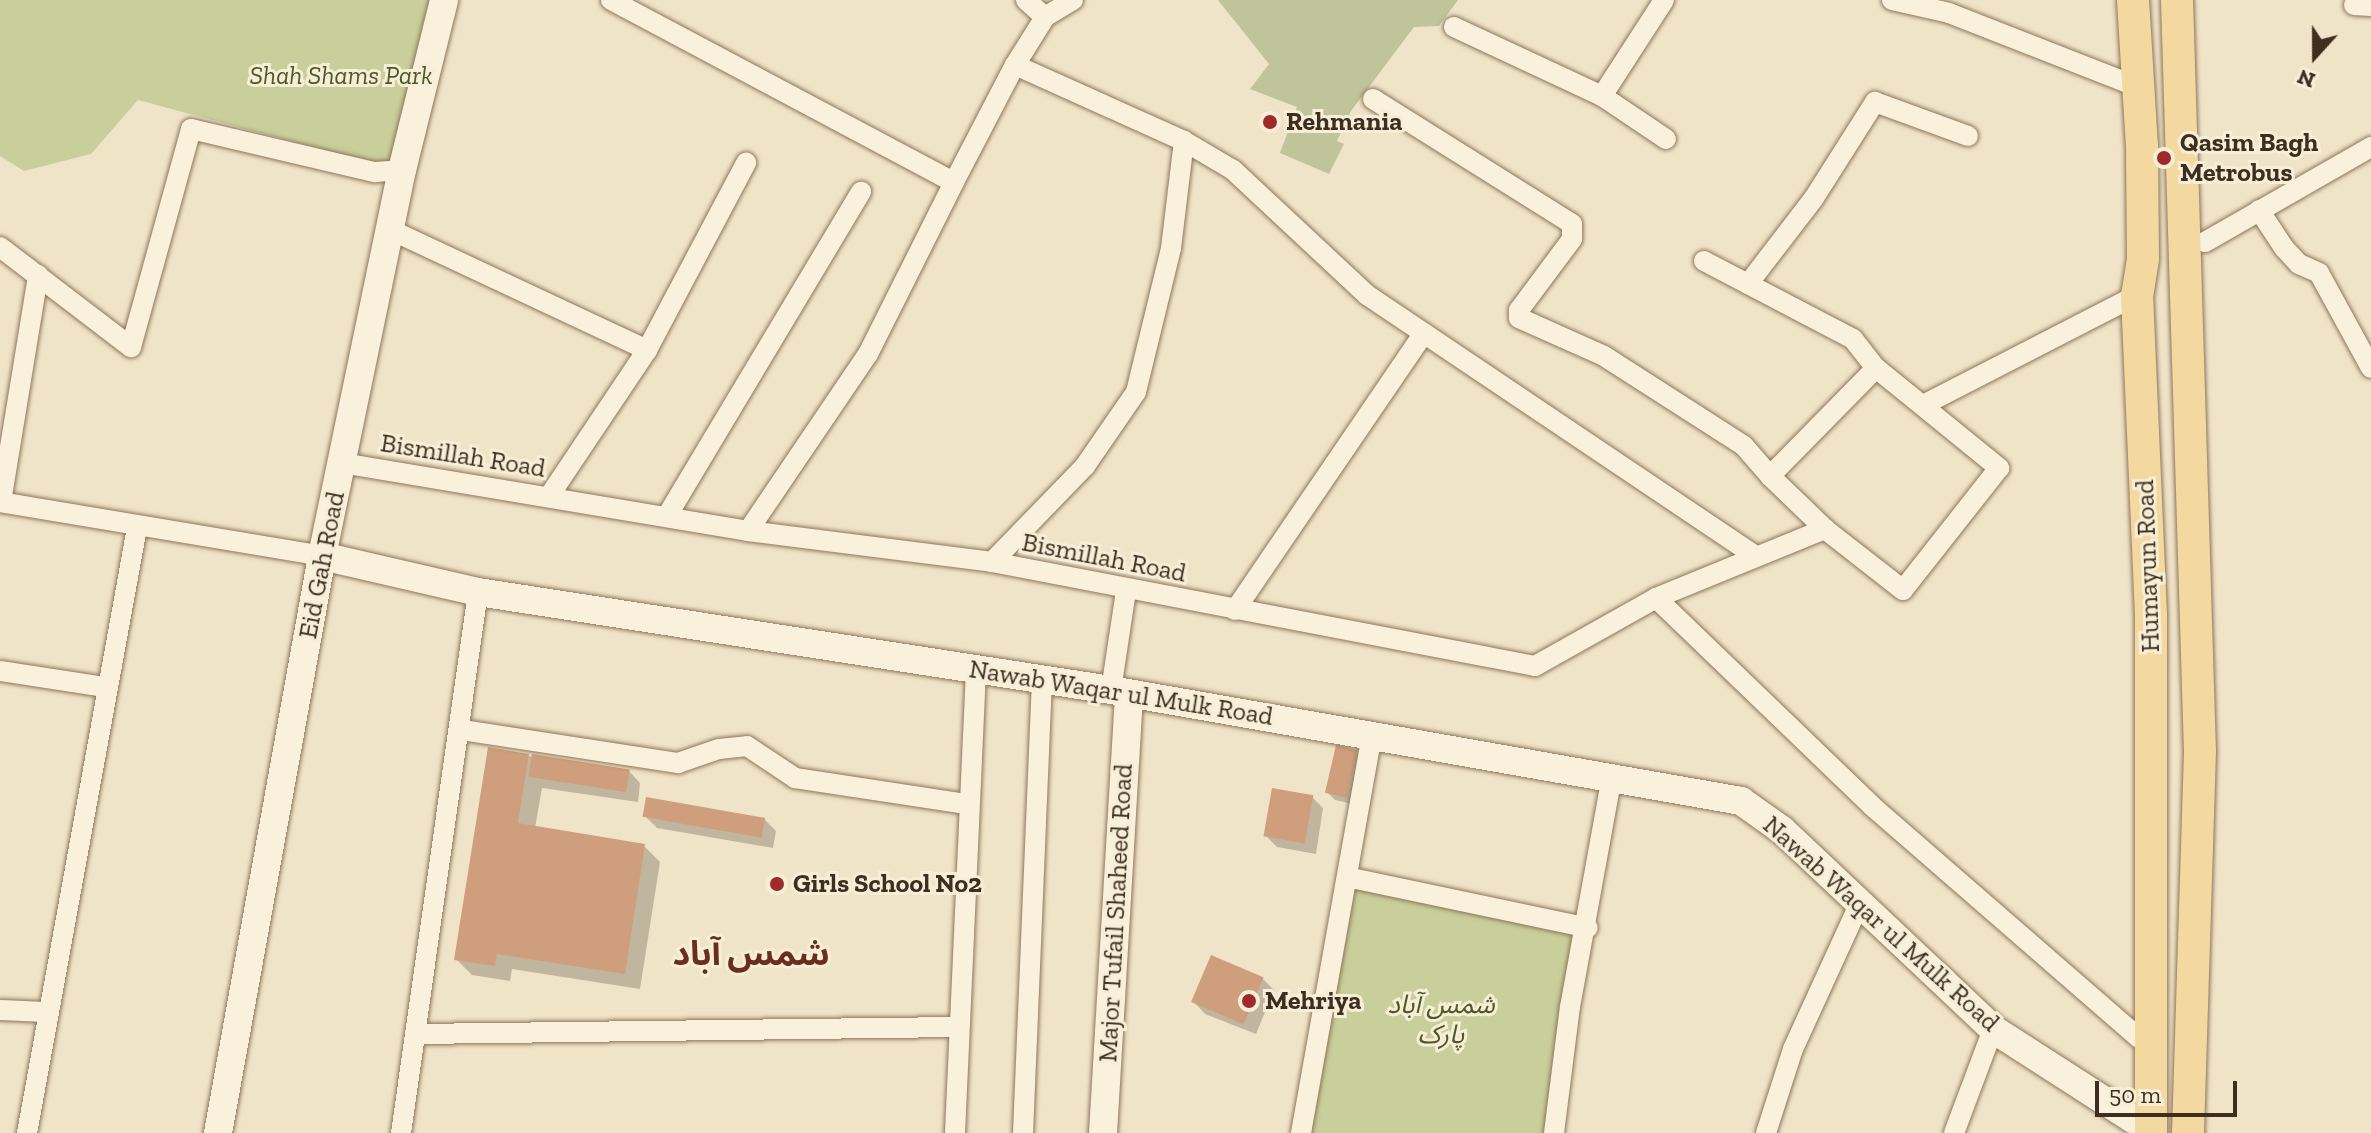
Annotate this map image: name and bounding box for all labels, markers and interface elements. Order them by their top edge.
north arrow [2275,16,2355,96]
park label: Shah Shams Park [249,60,433,92]
text: N [2294,63,2319,94]
place label: Rehmania [1286,106,1402,138]
marker: Rehmania [1261,113,1279,131]
place label: Qasim Bagh Metrobus [2180,127,2318,188]
marker: Qasim Bagh Metrobus [2155,149,2173,167]
street label: Bismillah Road [378,428,548,484]
street label: Humayun Road [2129,479,2167,653]
street label: Eid Gah Road [292,489,352,641]
street label: Bismillah Road [1019,527,1189,589]
street label: Nawab Waqar ul Mulk Road [966,653,1276,733]
street label: Major Tufail Shaheed Road [1093,763,1139,1063]
street label: Nawab Waqar ul Mulk Road [1756,809,2006,1039]
place label: Girls School No2 [793,868,982,900]
marker: Girls School No2 [768,875,786,893]
district label: شمس آباد [672,934,830,974]
place label: Mehriya [1265,985,1361,1017]
park label: شمس آباد پارک [1387,989,1495,1050]
marker: Mehriya [1240,992,1258,1010]
scale bar [2099,1065,2241,1115]
text: 50 m [2109,1080,2161,1109]

